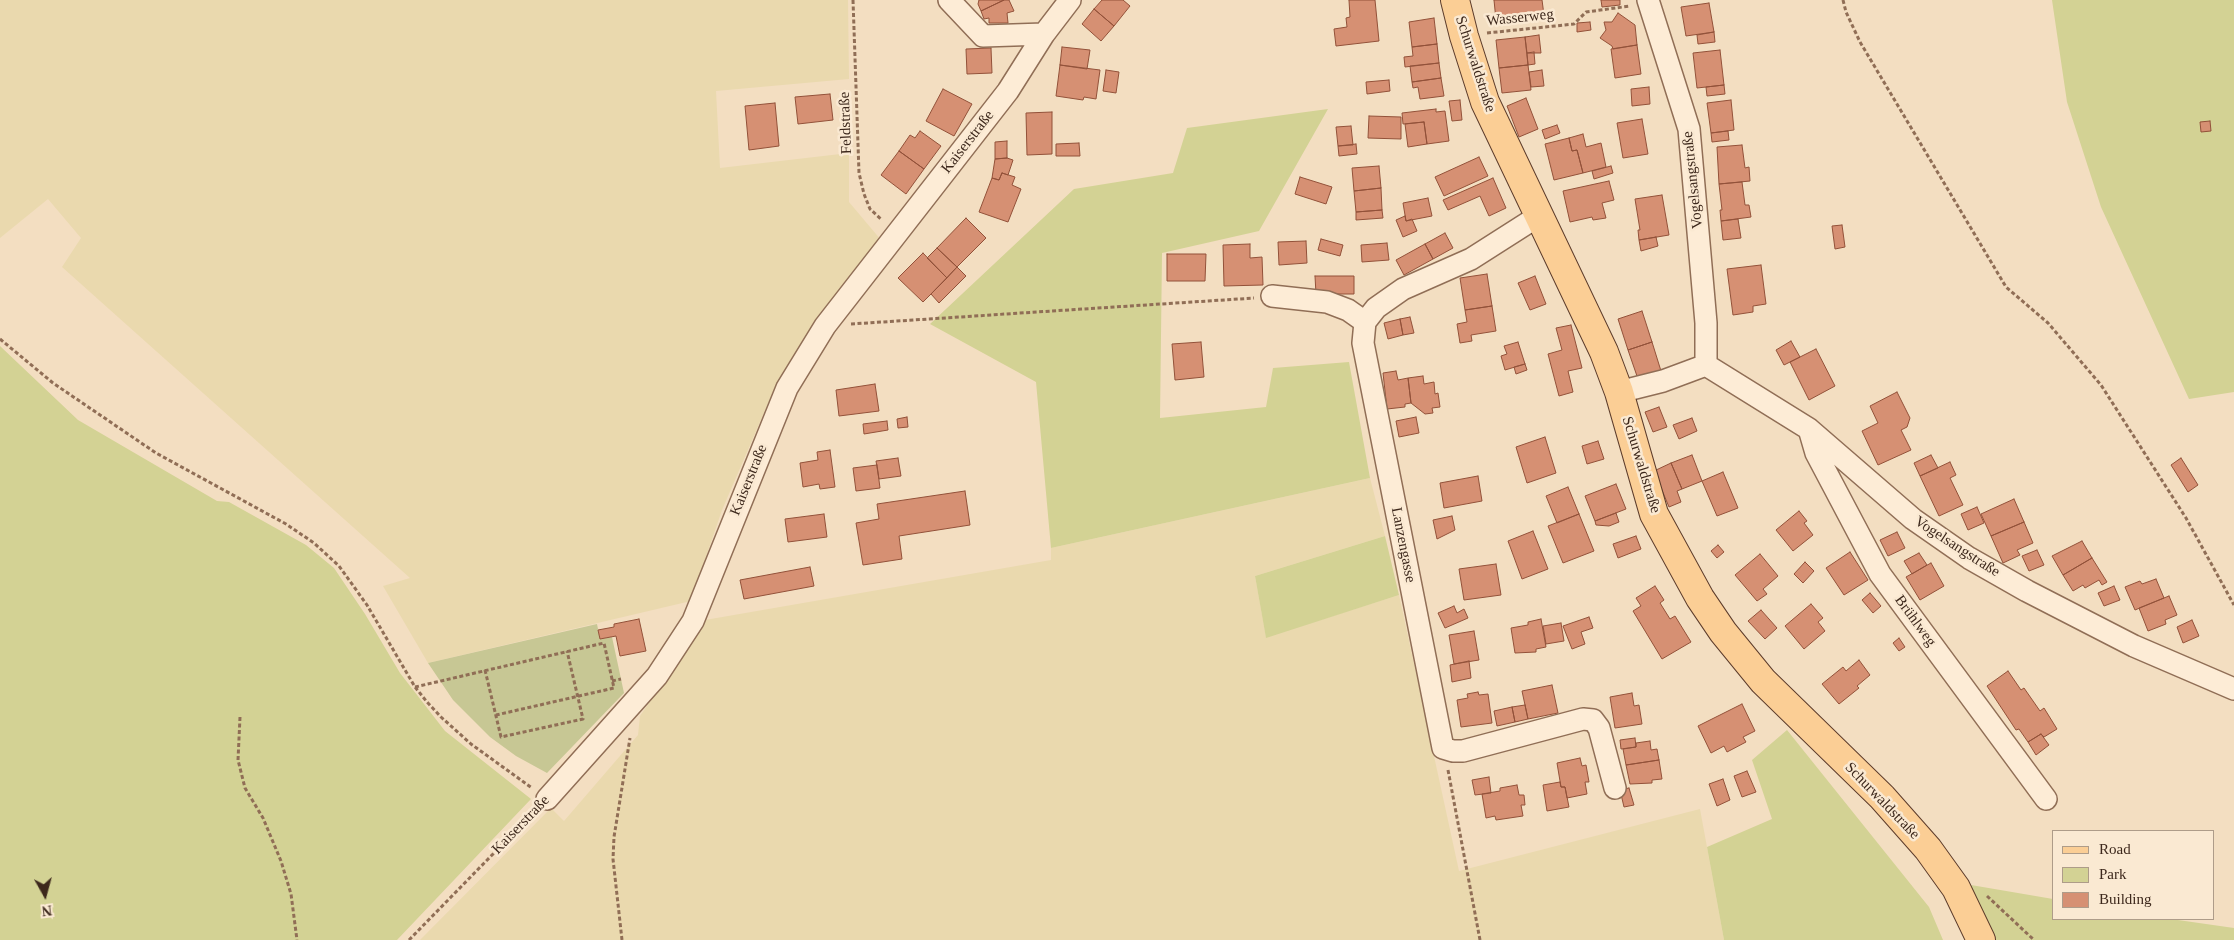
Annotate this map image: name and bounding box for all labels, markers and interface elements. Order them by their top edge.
street label: Wasserweg [1485,5,1555,31]
street label: Schurwaldstraße [1451,14,1499,114]
street label: Feldstraße [836,91,856,155]
street label: Kaiserstraße [938,107,998,177]
street label: Vogelsangstraße [1679,130,1707,230]
street label: Schurwaldstraße [1618,415,1664,515]
street label: Kaiserstraße [727,442,771,518]
street label: Lanzengasse [1387,506,1419,584]
street label: Vogelsangstraße [1911,513,2003,581]
street label: Brühlweg [1890,592,1940,650]
street label: Schurwaldstraße [1841,759,1923,843]
street label: Kaiserstraße [488,792,554,858]
legend [2052,830,2214,920]
text: Road [2099,841,2131,857]
text: Park [2099,866,2127,882]
north arrow [20,870,70,920]
text: Building [2099,891,2152,907]
text: N [41,902,53,918]

